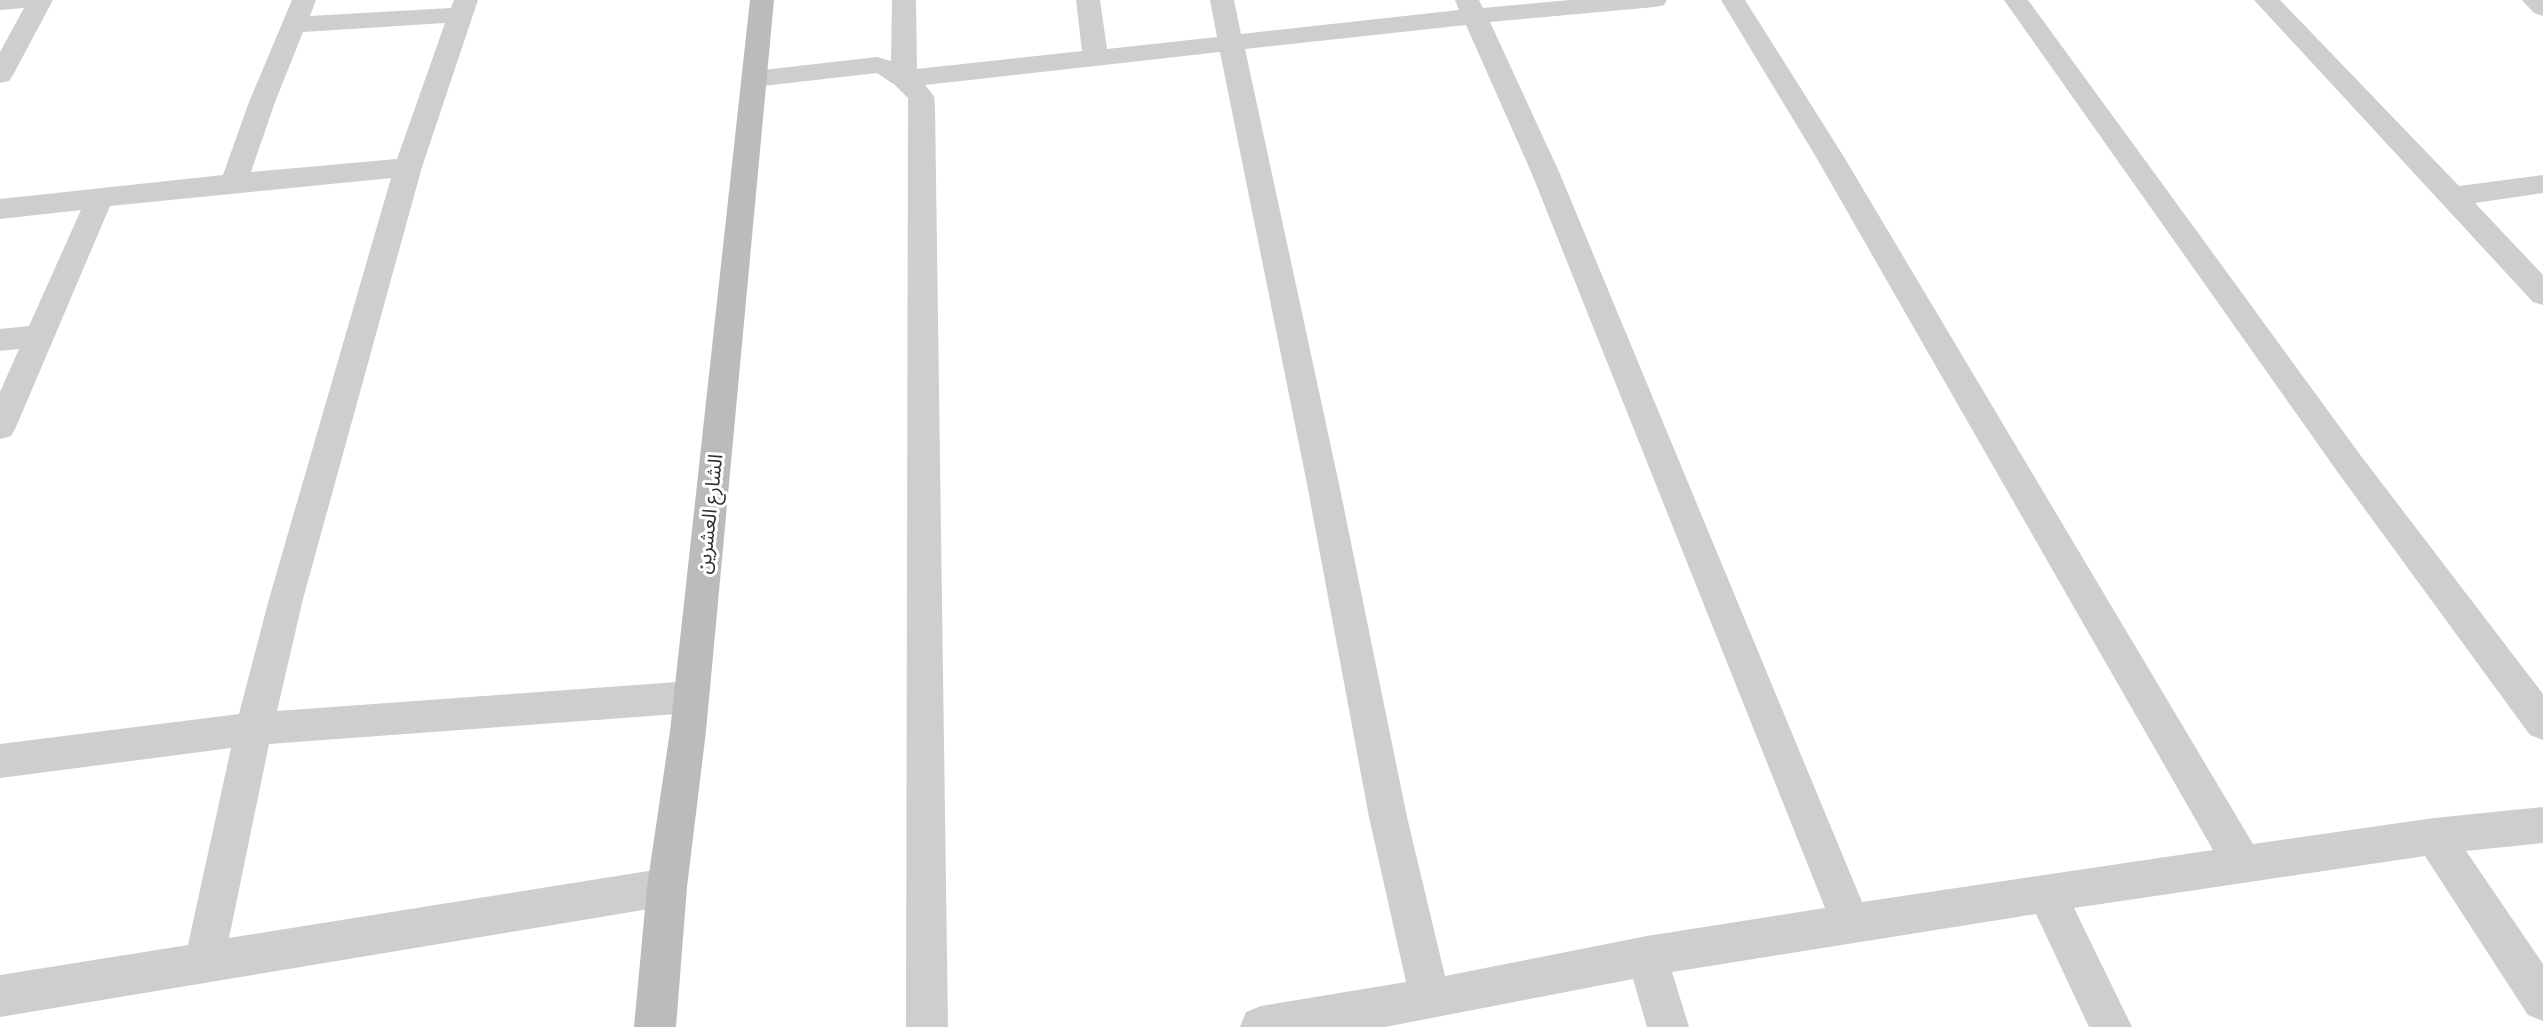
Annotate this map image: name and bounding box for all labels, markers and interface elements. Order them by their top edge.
street label: الشارع العشرين [692,453,728,575]

